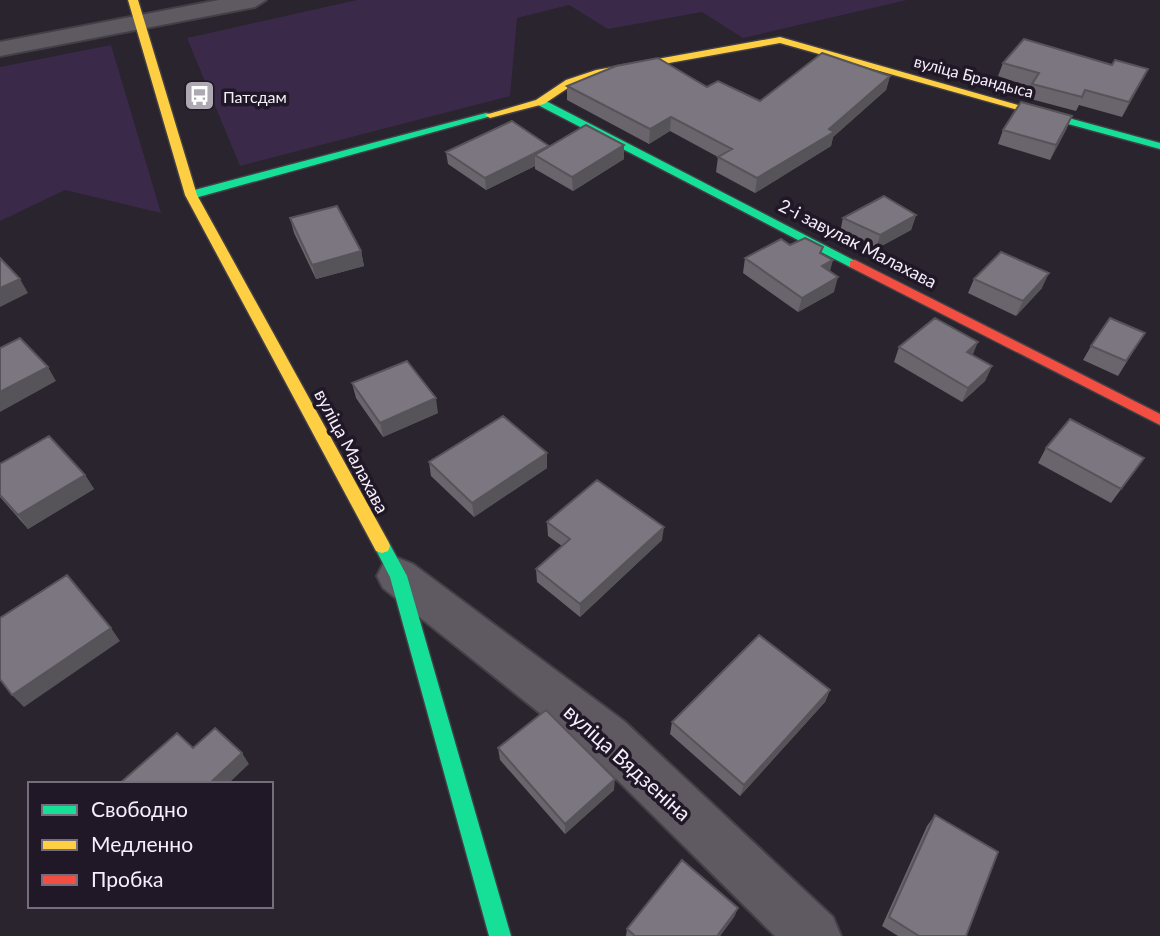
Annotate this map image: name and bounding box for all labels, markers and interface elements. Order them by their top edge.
street label: вуліца Брандыса [912,51,1036,101]
bus stop icon: Патсдам [183,79,217,113]
place label: Патсдам [223,87,287,106]
street label: 2-і завулак Малахава [775,194,941,292]
street label: вуліца Малахава [310,385,394,517]
street label: вуліца Вядзеніна [559,699,697,825]
legend [28,782,273,908]
text: Свободно [91,796,188,821]
text: Медленно [91,831,193,856]
text: Пробка [91,866,164,891]

